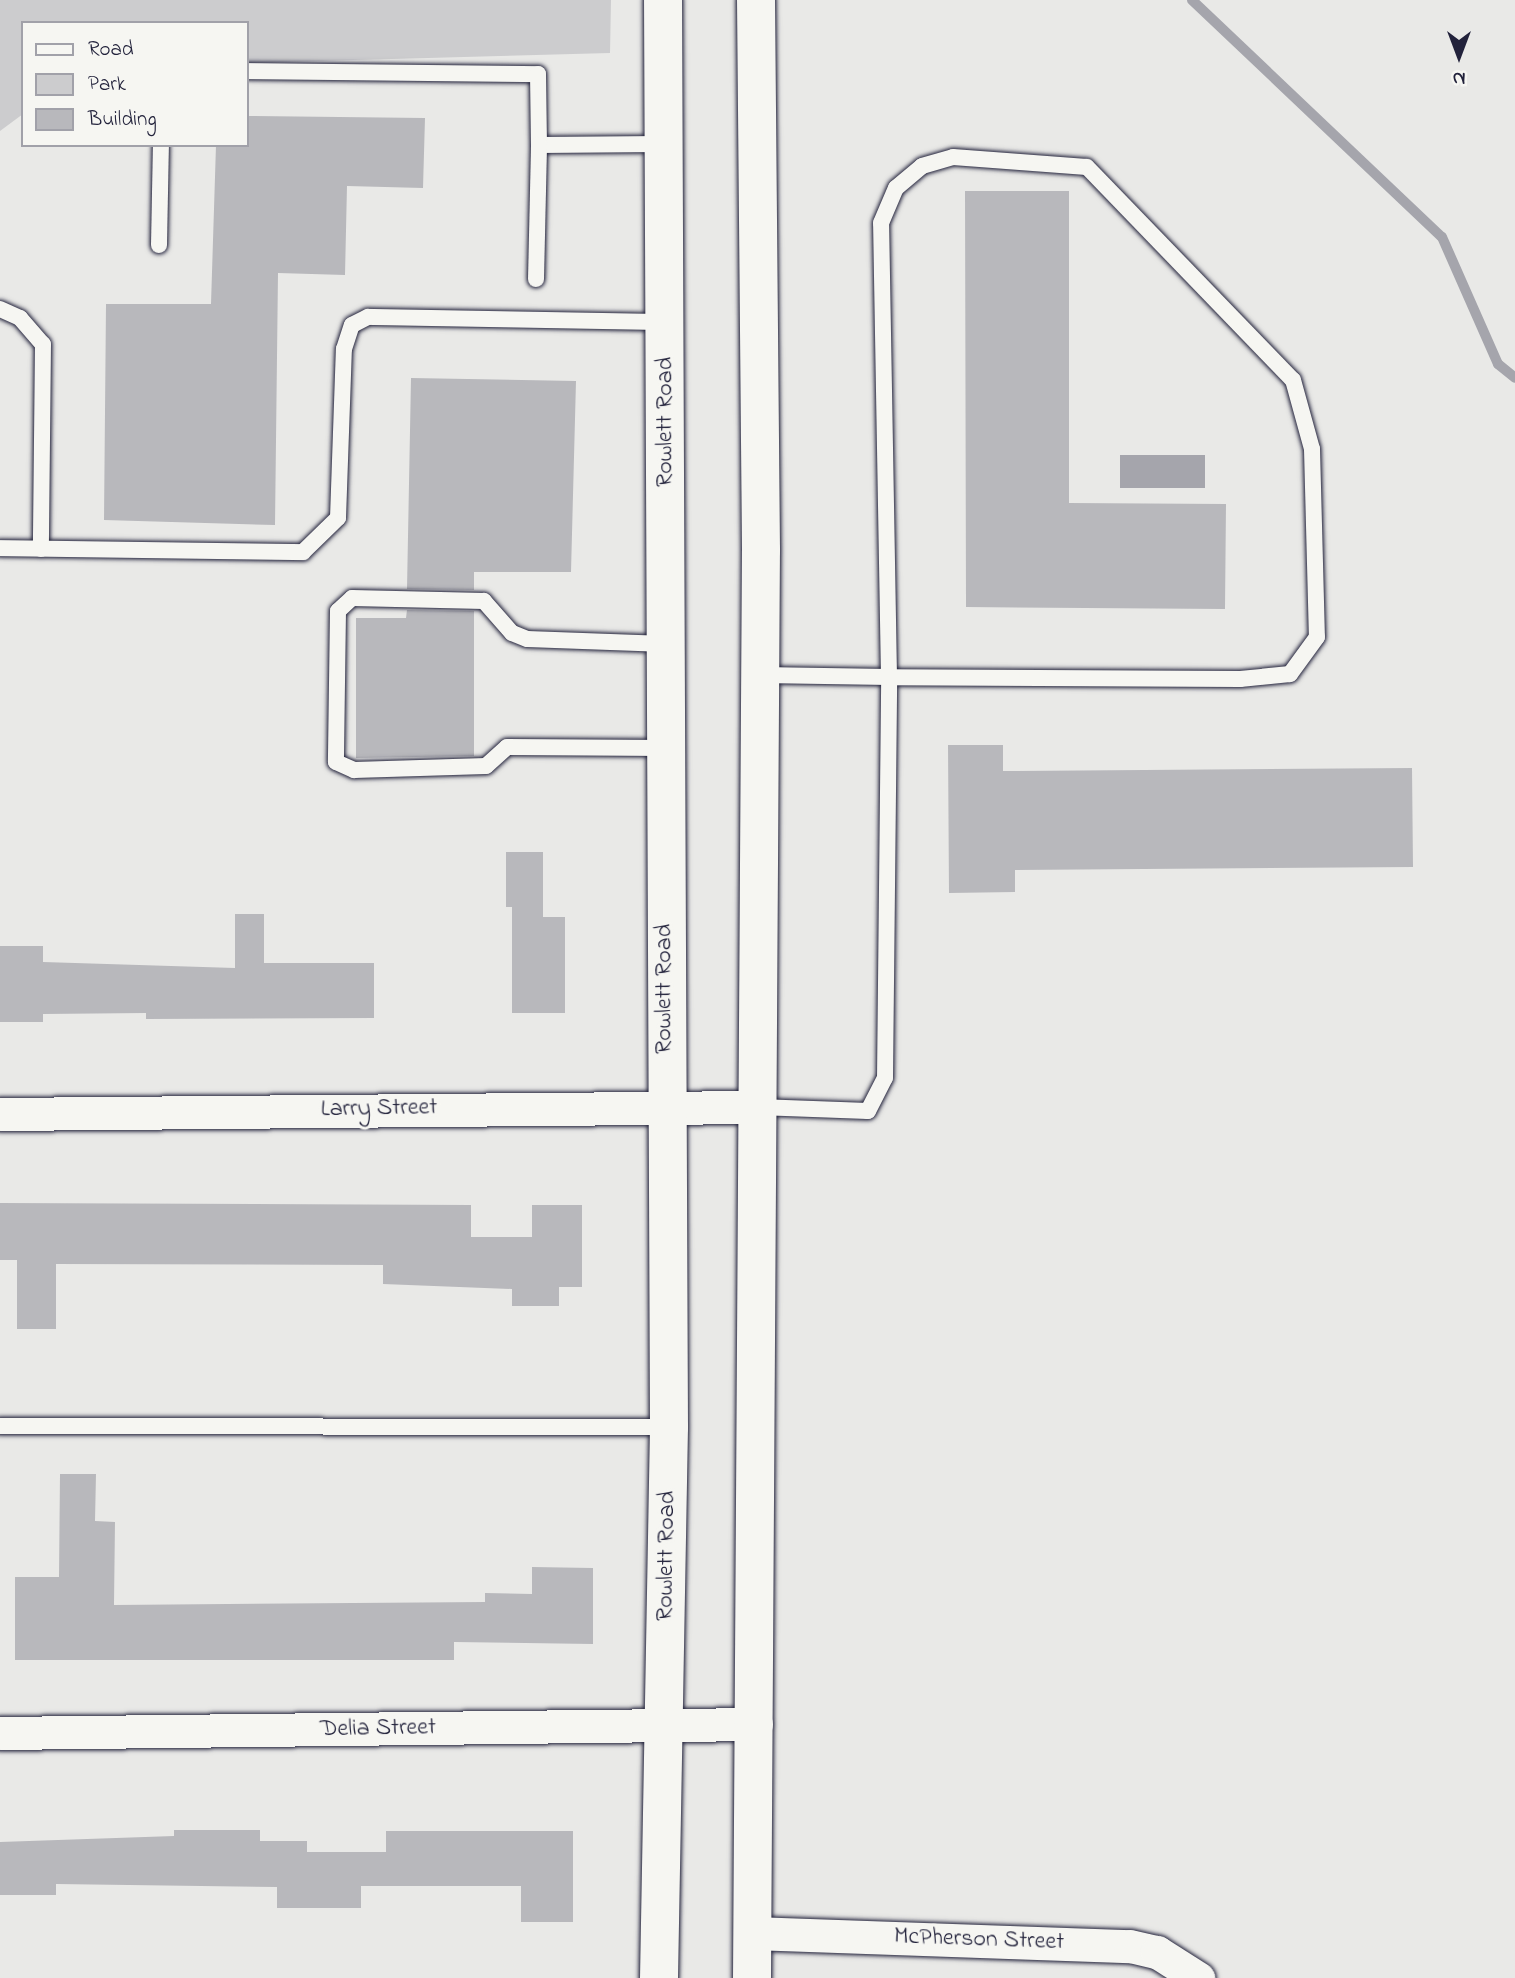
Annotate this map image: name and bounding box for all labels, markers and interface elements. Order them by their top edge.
legend [21,21,248,147]
north arrow [1424,21,1494,91]
text: Road [88,35,134,65]
text: N [1453,64,1465,91]
text: Park [88,70,126,100]
text: Building [88,105,157,135]
street label: Rowlett Road [652,357,680,487]
street label: Rowlett Road [651,924,679,1054]
street label: Larry Street [320,1094,438,1124]
street label: Rowlett Road [651,1491,683,1621]
street label: Delia Street [320,1714,436,1744]
street label: McPherson Street [893,1923,1065,1957]

